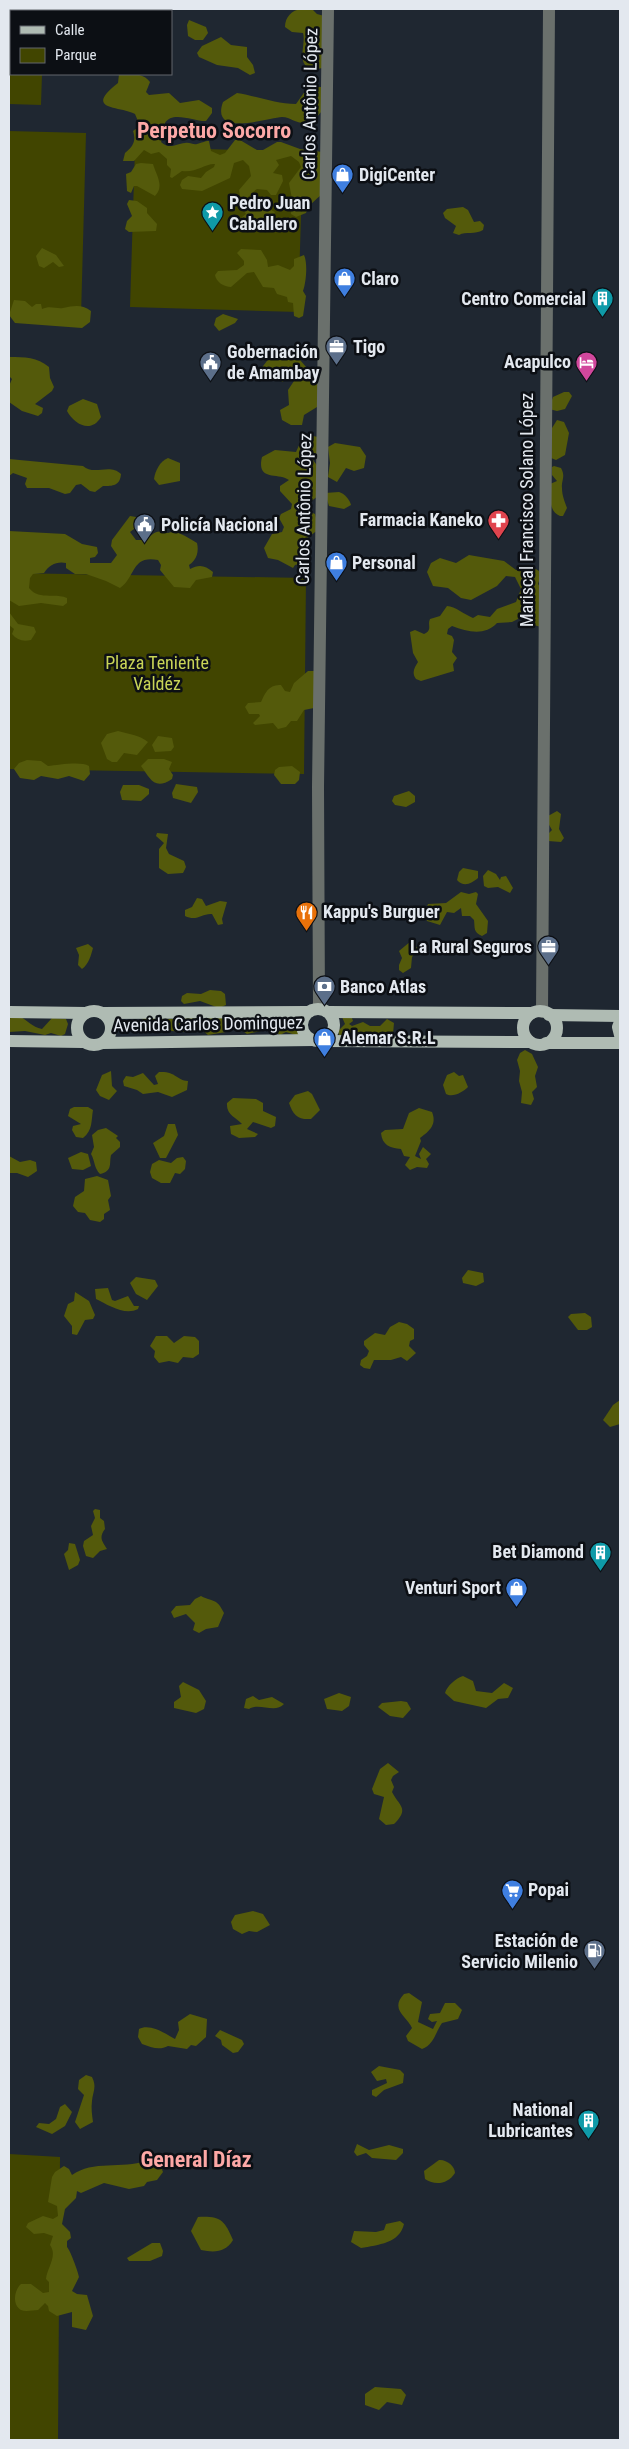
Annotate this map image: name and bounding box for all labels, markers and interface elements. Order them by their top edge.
legend [10,10,172,75]
text: Calle [55,21,85,39]
street label: Carlos Antônio López [298,28,321,180]
text: Parque [55,46,97,64]
district label: Perpetuo Socorro [137,118,291,143]
shop icon: DigiCenter [331,163,355,194]
place label: DigiCenter [359,164,435,185]
place label: Pedro Juan Caballero [229,192,310,234]
place icon: Pedro Juan Caballero [201,201,225,232]
shop icon: Claro [333,267,357,298]
place label: Claro [361,268,399,289]
building icon: Centro Comercial [590,287,614,318]
place label: Centro Comercial [461,288,586,309]
office icon: Tigo [325,335,349,366]
place label: Tigo [353,336,385,357]
place label: Gobernación de Amambay [227,341,319,383]
public building icon: Gobernación de Amambay [199,350,223,381]
hotel icon: Acapulco [575,350,599,381]
place label: Acapulco [504,351,571,372]
street label: Mariscal Francisco Solano López [516,393,537,627]
street label: Carlos Antônio López [292,433,315,585]
pharmacy icon: Farmacia Kaneko [487,508,511,539]
place label: Farmacia Kaneko [360,509,483,530]
public building icon: Policía Nacional [133,513,157,544]
place label: Policía Nacional [161,514,278,535]
shop icon: Personal [324,551,348,582]
place label: Personal [352,552,416,573]
park label: Plaza Teniente Valdéz [105,652,209,694]
restaurant icon: Kappu's Burguer [295,900,319,931]
place label: Kappu's Burguer [323,901,440,922]
office icon: La Rural Seguros [536,935,560,966]
place label: La Rural Seguros [410,936,532,957]
bank icon: Banco Atlas [312,975,336,1006]
place label: Banco Atlas [340,976,426,997]
street label: Avenida Carlos Dominguez [113,1011,303,1036]
shop icon: Alemar S.R.L [313,1026,337,1057]
place label: Alemar S.R.L [341,1027,436,1048]
building icon: Bet Diamond [588,1540,612,1571]
place label: Bet Diamond [492,1541,584,1562]
shop icon: Venturi Sport [505,1576,529,1607]
place label: Venturi Sport [405,1577,501,1598]
supermarket icon: Popai [500,1878,524,1909]
place label: Popai [528,1879,569,1900]
place label: Estación de Servicio Milenio [461,1930,578,1972]
fuel station icon: Estación de Servicio Milenio [582,1939,606,1970]
place label: National Lubricantes [488,2099,573,2141]
building icon: National Lubricantes [577,2108,601,2139]
district label: General Díaz [140,2147,252,2172]

